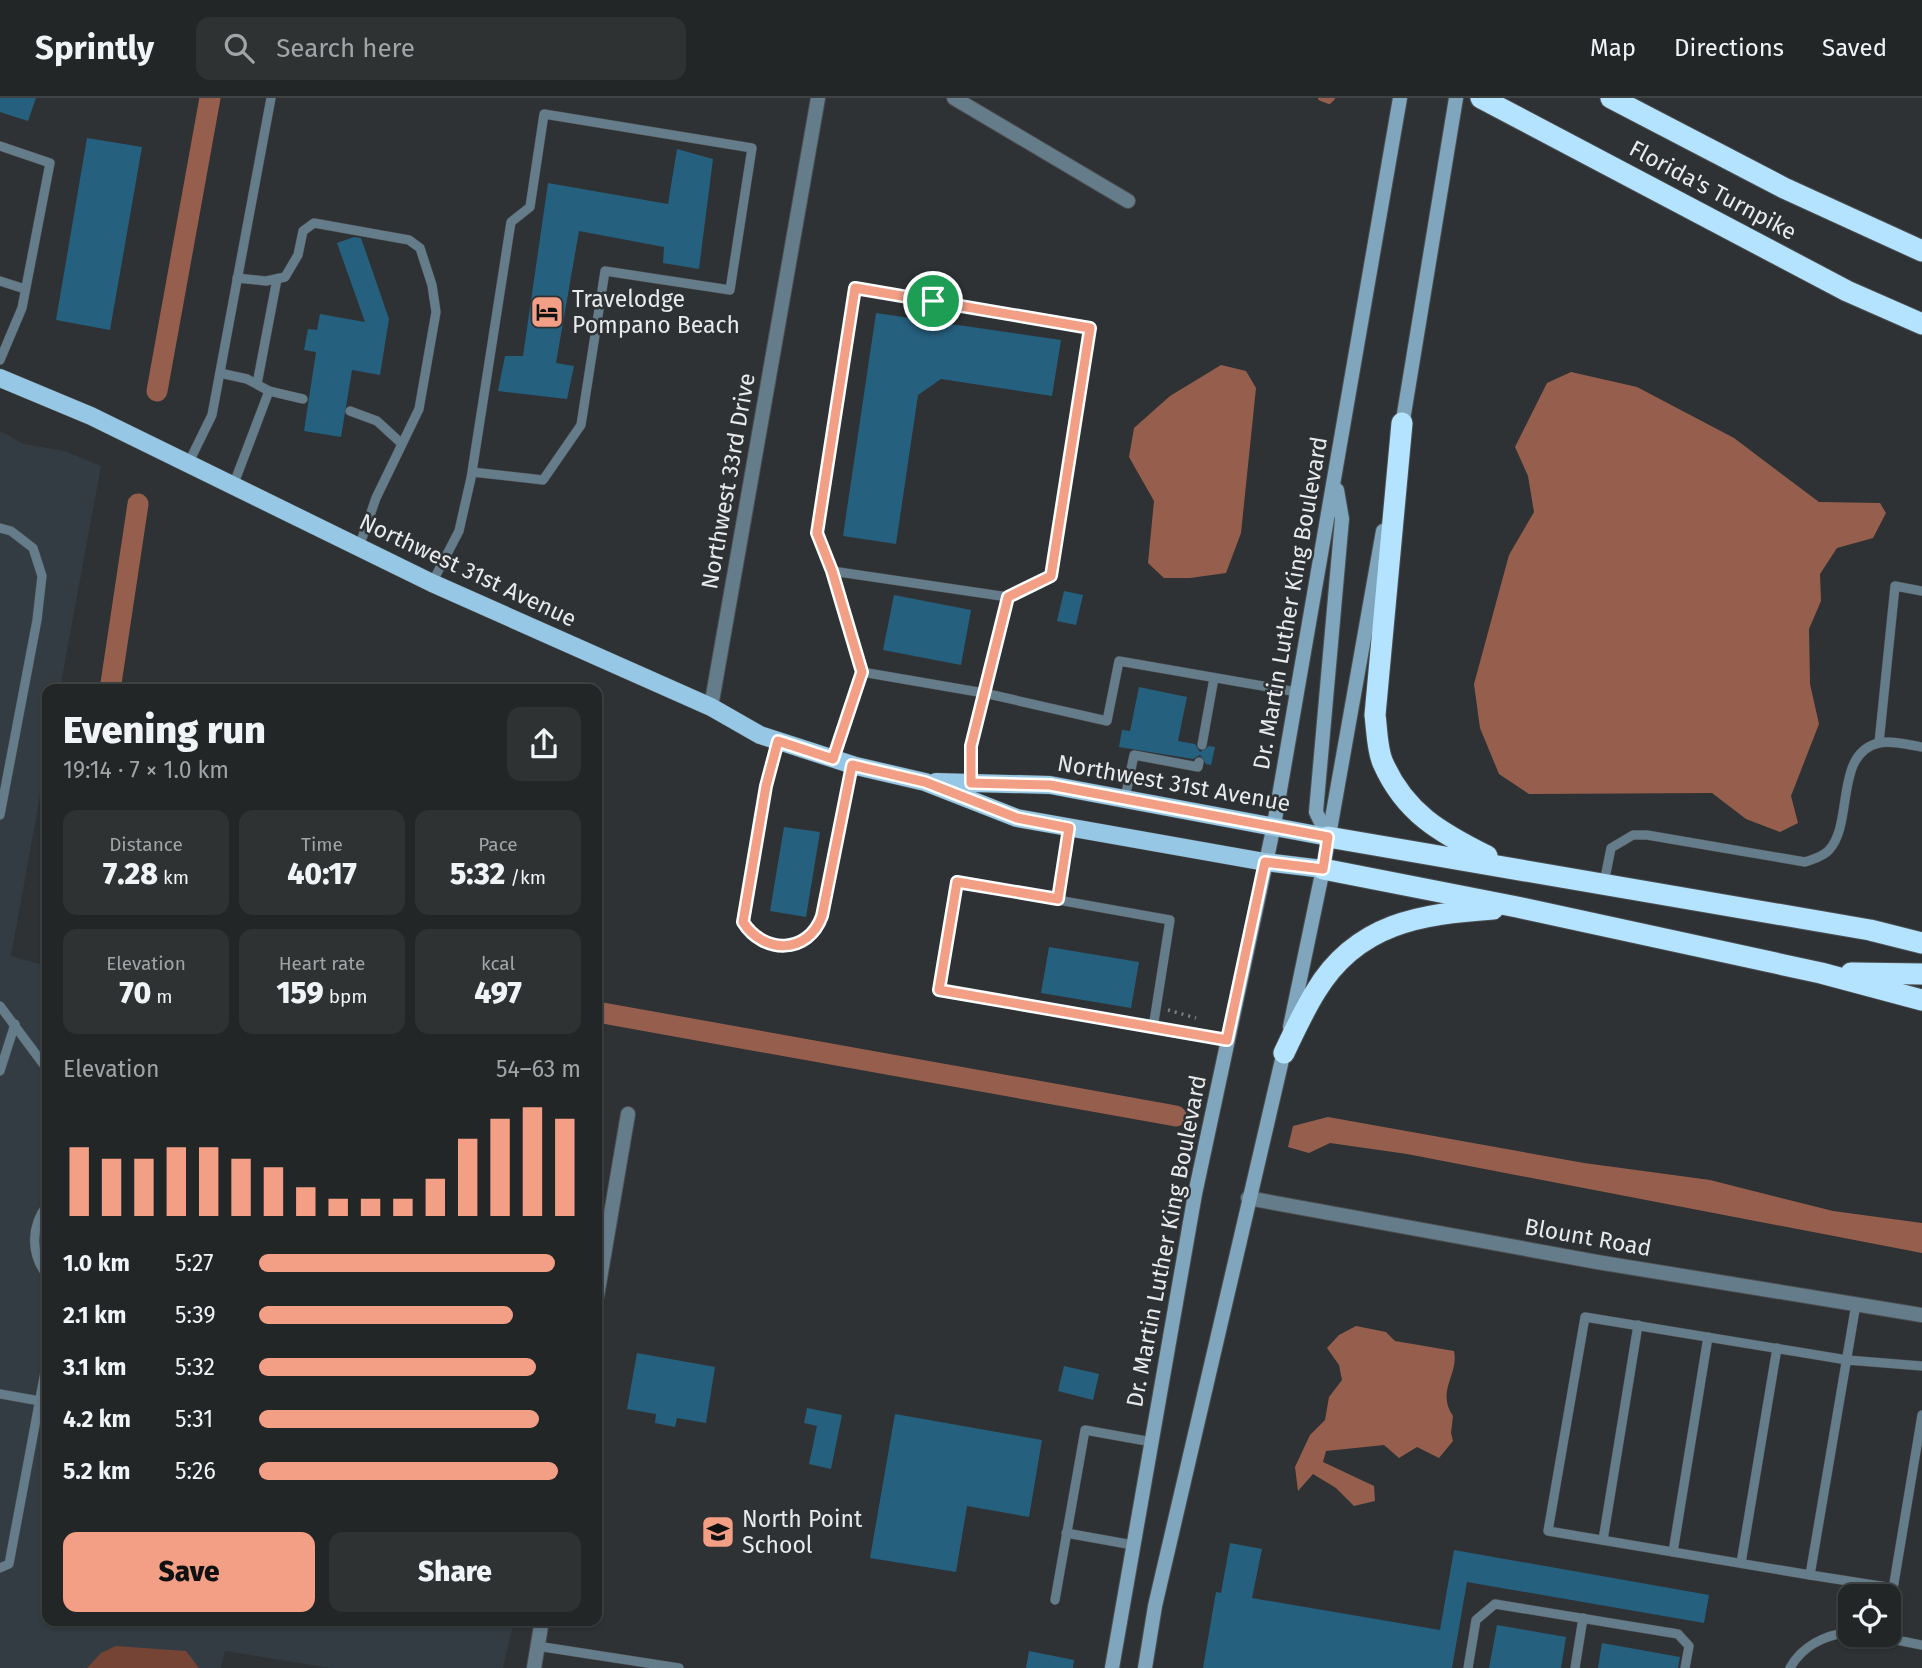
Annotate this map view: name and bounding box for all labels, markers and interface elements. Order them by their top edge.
search box [196,17,686,80]
text: Sprintly [35,28,154,68]
icon: search [220,29,258,67]
text: Search here [276,33,415,64]
text: Map [1590,34,1636,62]
text: Directions [1674,34,1784,62]
text: Saved [1822,34,1887,62]
street label: Florida's Turnpike [1625,134,1801,246]
pin [903,271,963,331]
icon: arrive [914,282,952,320]
place label: Travelodge Pompano Beach [572,285,740,339]
hotel icon: Travelodge Pompano Beach [528,293,566,331]
street label: Northwest 33rd Drive [695,371,761,591]
street label: Dr. Martin Luther King Boulevard [1247,434,1333,772]
street label: Northwest 31st Avenue [355,507,581,633]
text: Evening run [63,707,266,753]
button: share [507,707,581,781]
street label: Northwest 31st Avenue [1055,749,1293,817]
text: 19:14 · 7 × 1.0 km [63,756,229,784]
text: Distance [109,833,183,856]
text: Time [301,833,343,856]
text: Pace [478,833,518,856]
text: 7.28 [103,856,158,892]
text: 40:17 [287,856,357,892]
text: 5:32 [450,856,505,892]
text: km [158,866,189,889]
text: /km [505,866,546,889]
text: Elevation [106,952,186,975]
text: Heart rate [279,952,365,975]
text: kcal [481,952,515,975]
text: 70 [119,975,151,1011]
text: 159 [276,975,324,1011]
text: 497 [474,975,522,1011]
text: m [151,985,173,1008]
text: bpm [324,985,368,1008]
text: Elevation [63,1055,159,1083]
text: 54–63 m [496,1055,581,1083]
street label: Dr. Martin Luther King Boulevard [1120,1073,1212,1409]
street label: Blount Road [1522,1212,1654,1262]
text: 1.0 km [63,1249,130,1277]
text: 5:27 [175,1249,213,1277]
text: 2.1 km [63,1301,126,1329]
text: 5:39 [175,1301,216,1329]
text: 3.1 km [63,1353,126,1381]
text: 5:32 [175,1353,215,1381]
text: 4.2 km [63,1405,131,1433]
text: 5:31 [175,1405,213,1433]
text: 5.2 km [63,1457,130,1485]
text: 5:26 [175,1457,216,1485]
place label: North Point School [742,1505,863,1559]
school or university icon: North Point School [699,1513,737,1551]
button: Save [63,1532,315,1612]
button: Share [329,1532,581,1612]
map controls [1838,1584,1901,1647]
button: locate [1838,1584,1901,1647]

